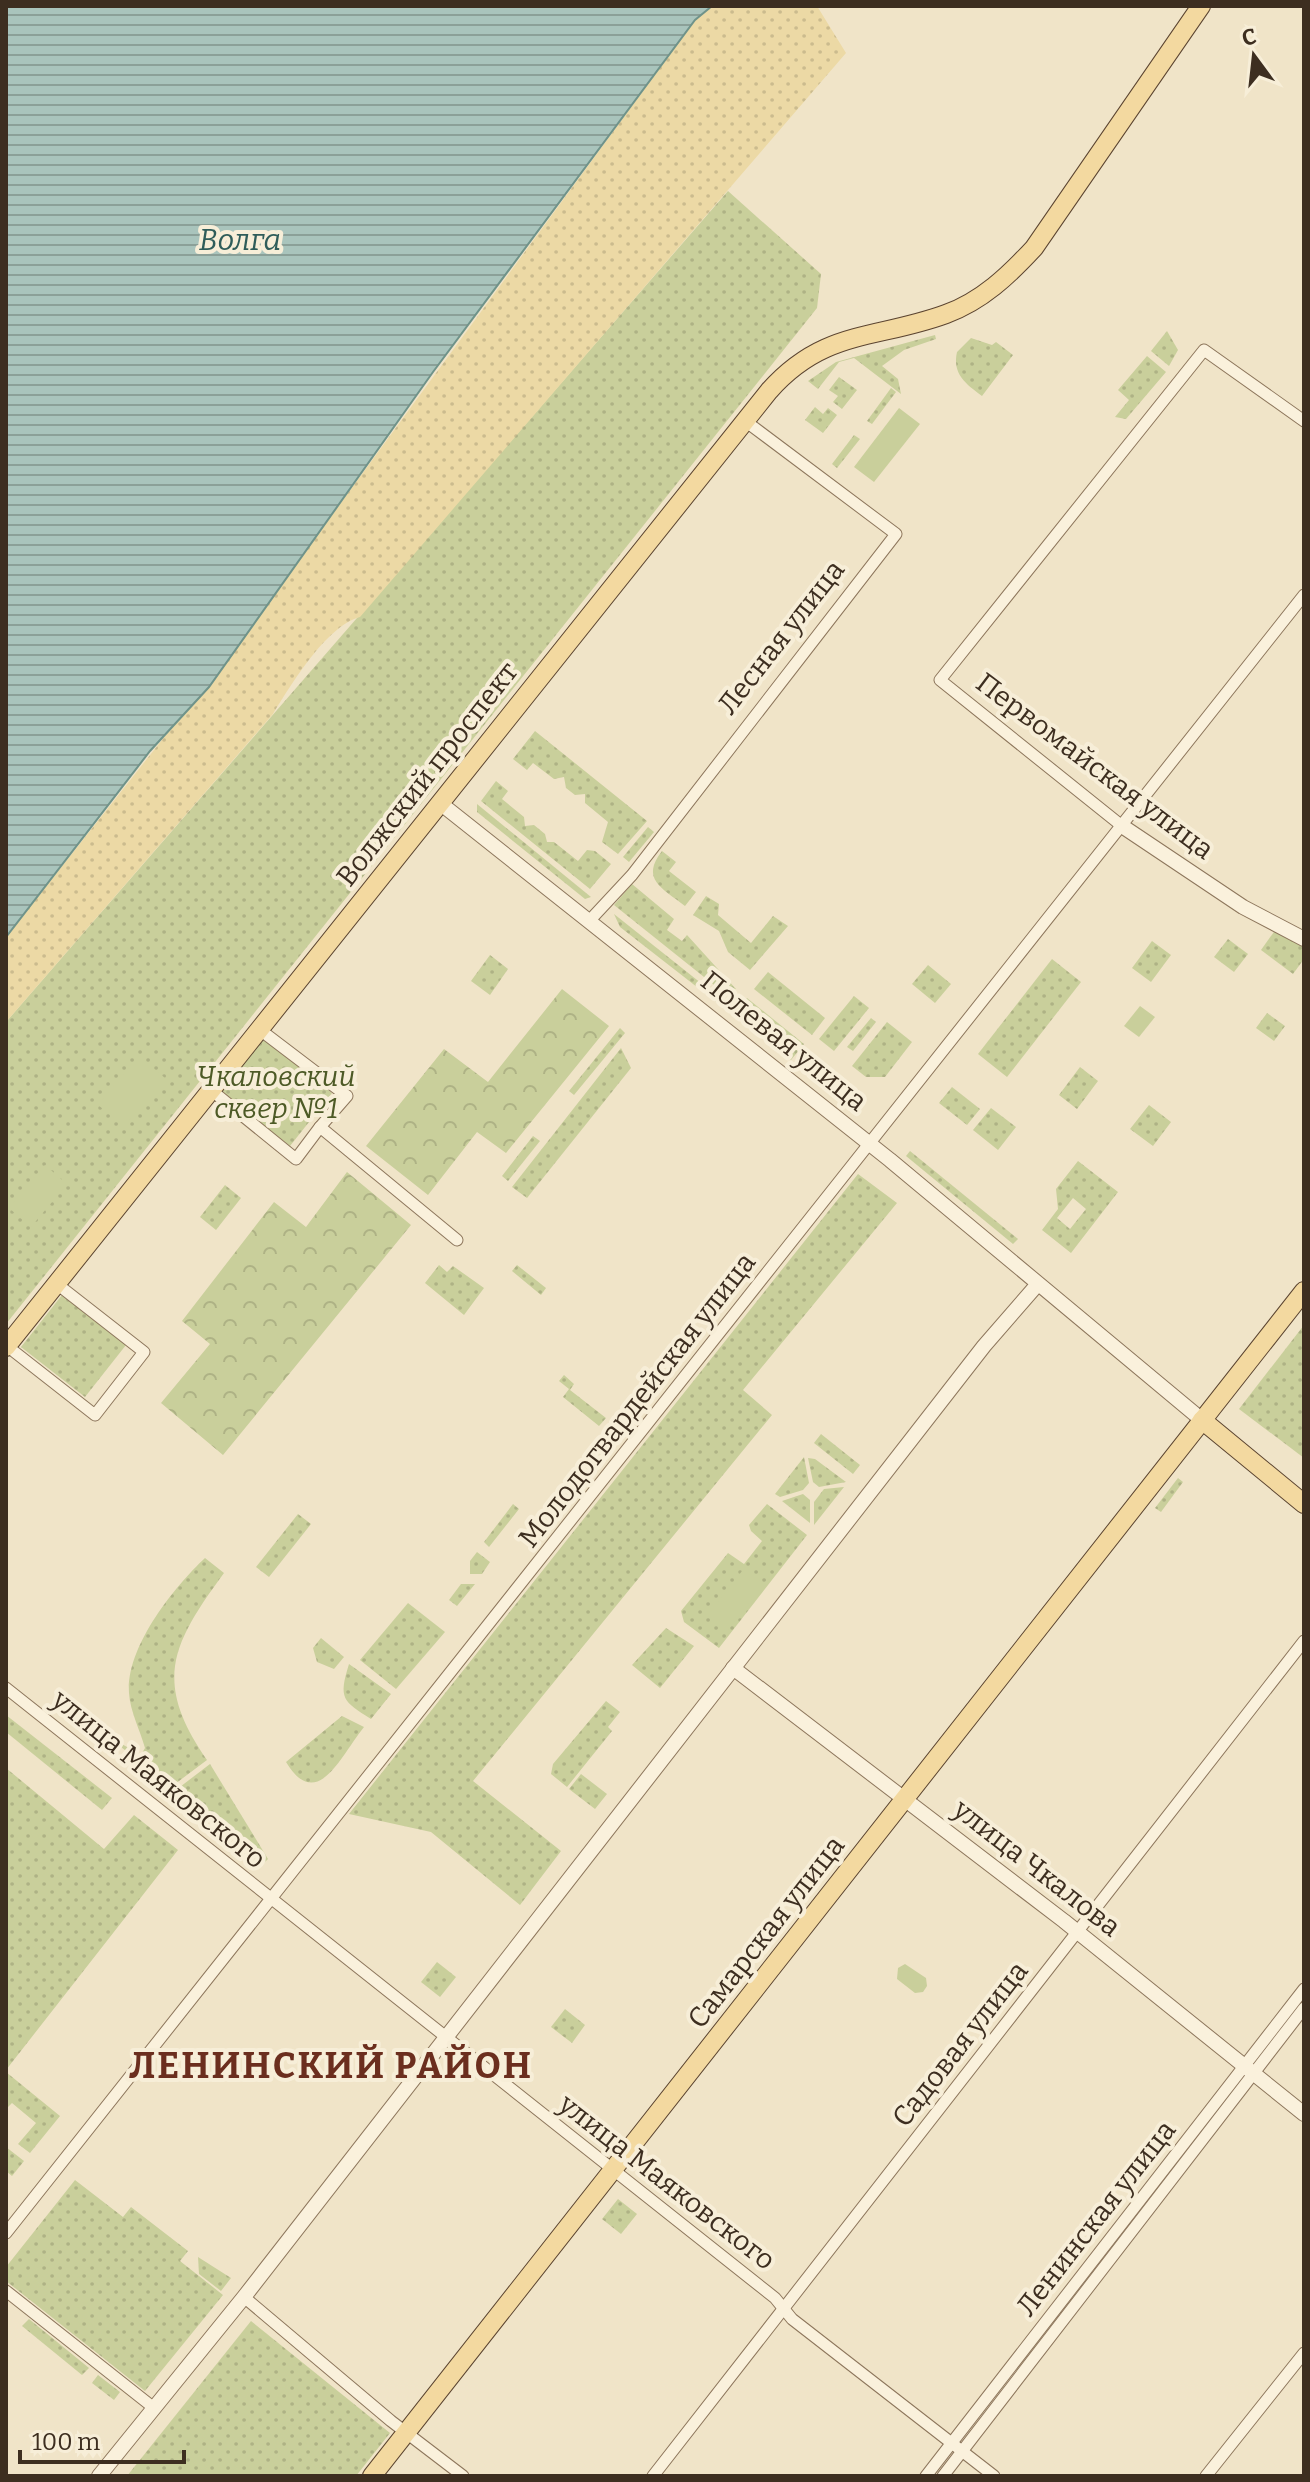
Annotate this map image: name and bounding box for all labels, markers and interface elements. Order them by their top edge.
north arrow [1214,16,1294,96]
text: С [1239,22,1259,52]
water label: Волга [199,222,281,258]
street label: Лесная улица [711,554,851,720]
street label: Волжский проспект [329,656,525,892]
street label: Первомайская улица [970,666,1220,866]
street label: Полевая улица [694,964,874,1118]
park label: Чкаловский сквер №1 [197,1060,355,1125]
street label: Молодогвардейская улица [512,1246,762,1554]
street label: улица Маяковского [45,1682,272,1875]
street label: улица Чкалова [946,1792,1127,1943]
street label: Самарская улица [681,1829,851,2035]
street label: Садовая улица [885,1955,1035,2133]
district label: ЛЕНИНСКИЙ РАЙОН [129,2043,533,2088]
street label: улица Маяковского [552,2087,782,2277]
street label: Ленинская улица [1010,2114,1182,2322]
scale bar [20,2414,184,2464]
text: 100 m [32,2428,100,2456]

